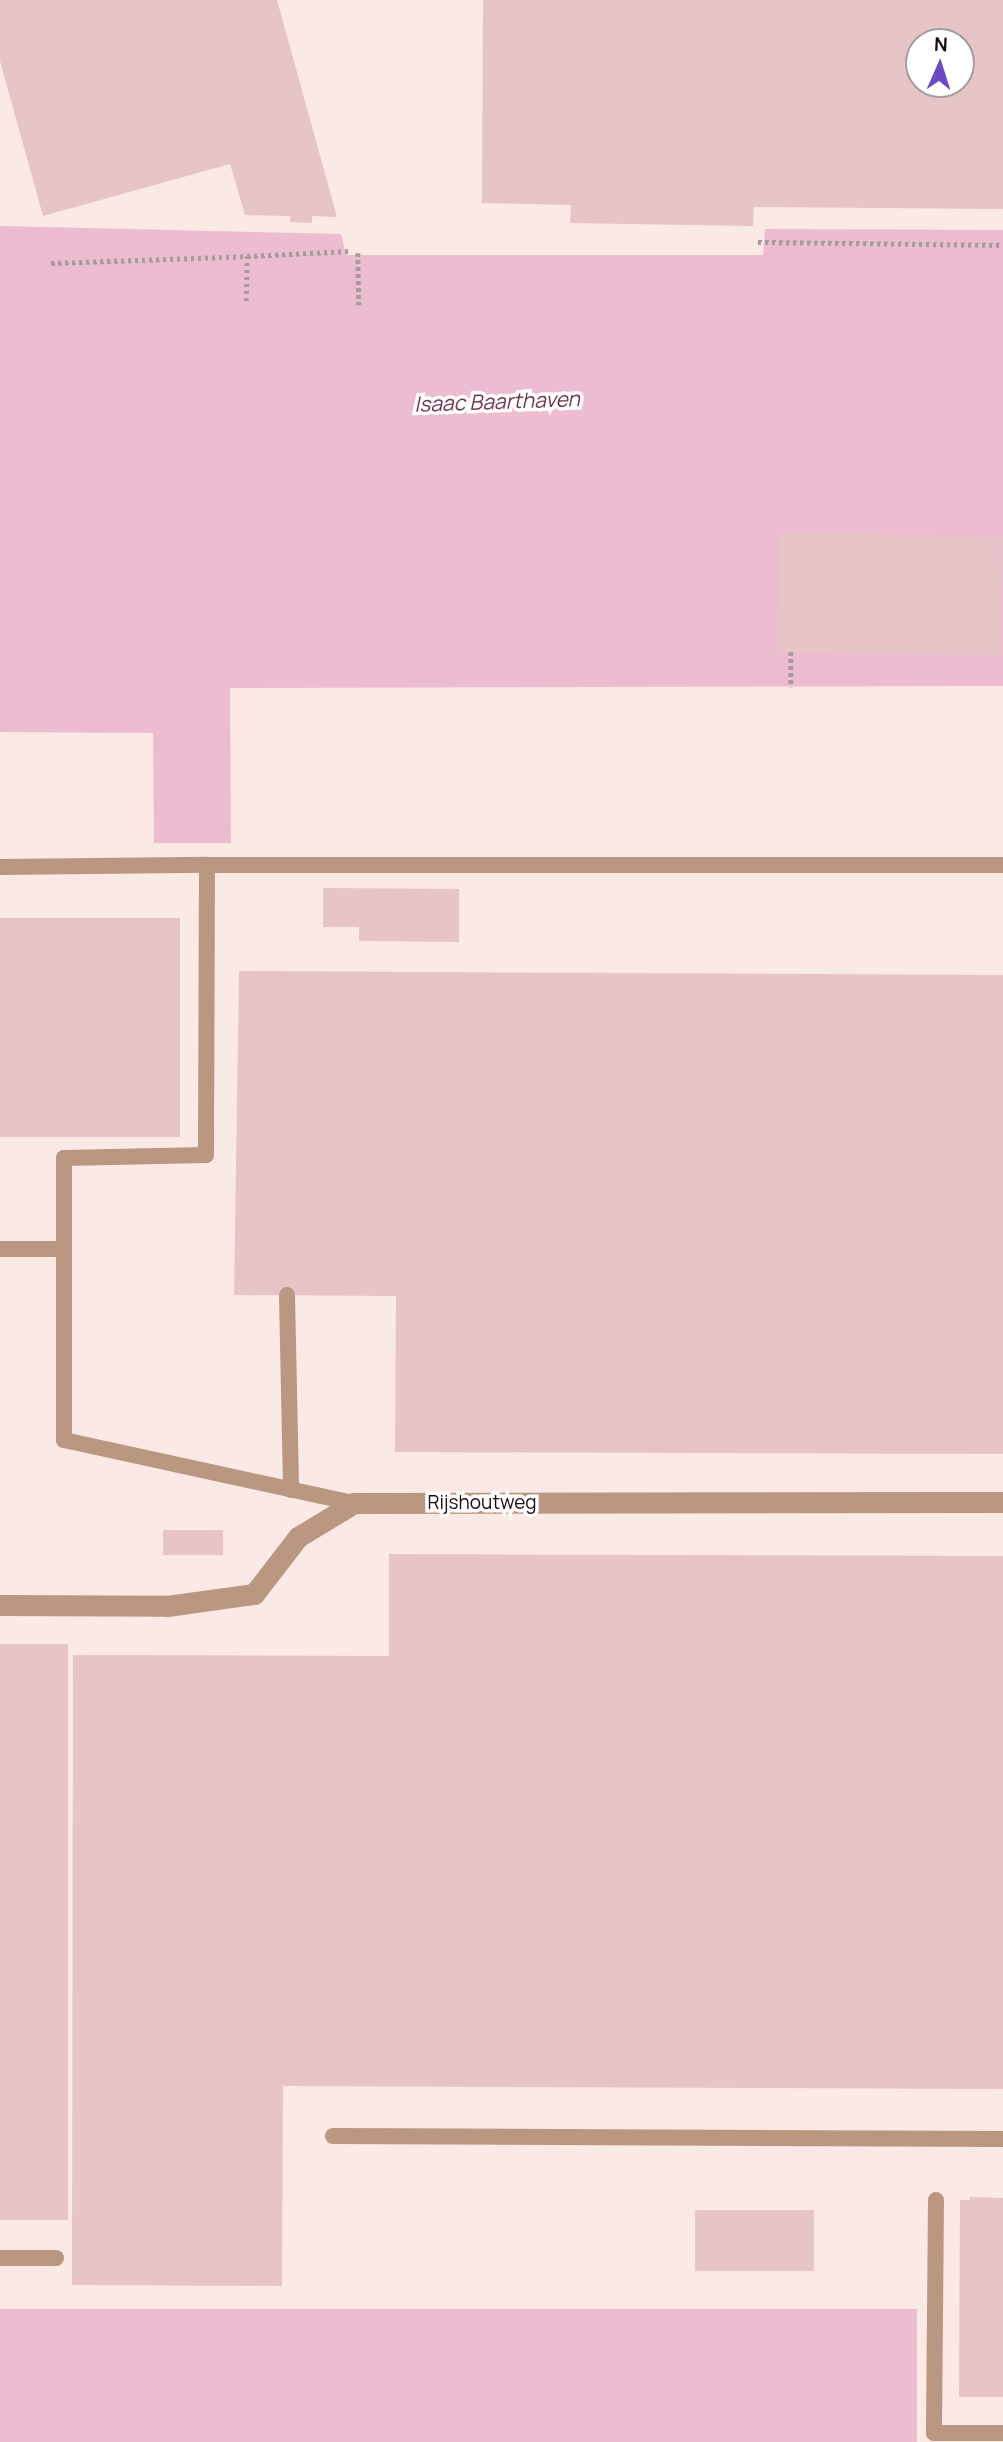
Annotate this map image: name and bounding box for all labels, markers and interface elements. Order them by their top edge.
north arrow [905,28,975,98]
text: N [933,31,948,57]
water label: Isaac Baarthaven [414,386,580,416]
street label: Rijshoutweg [427,1492,537,1514]

